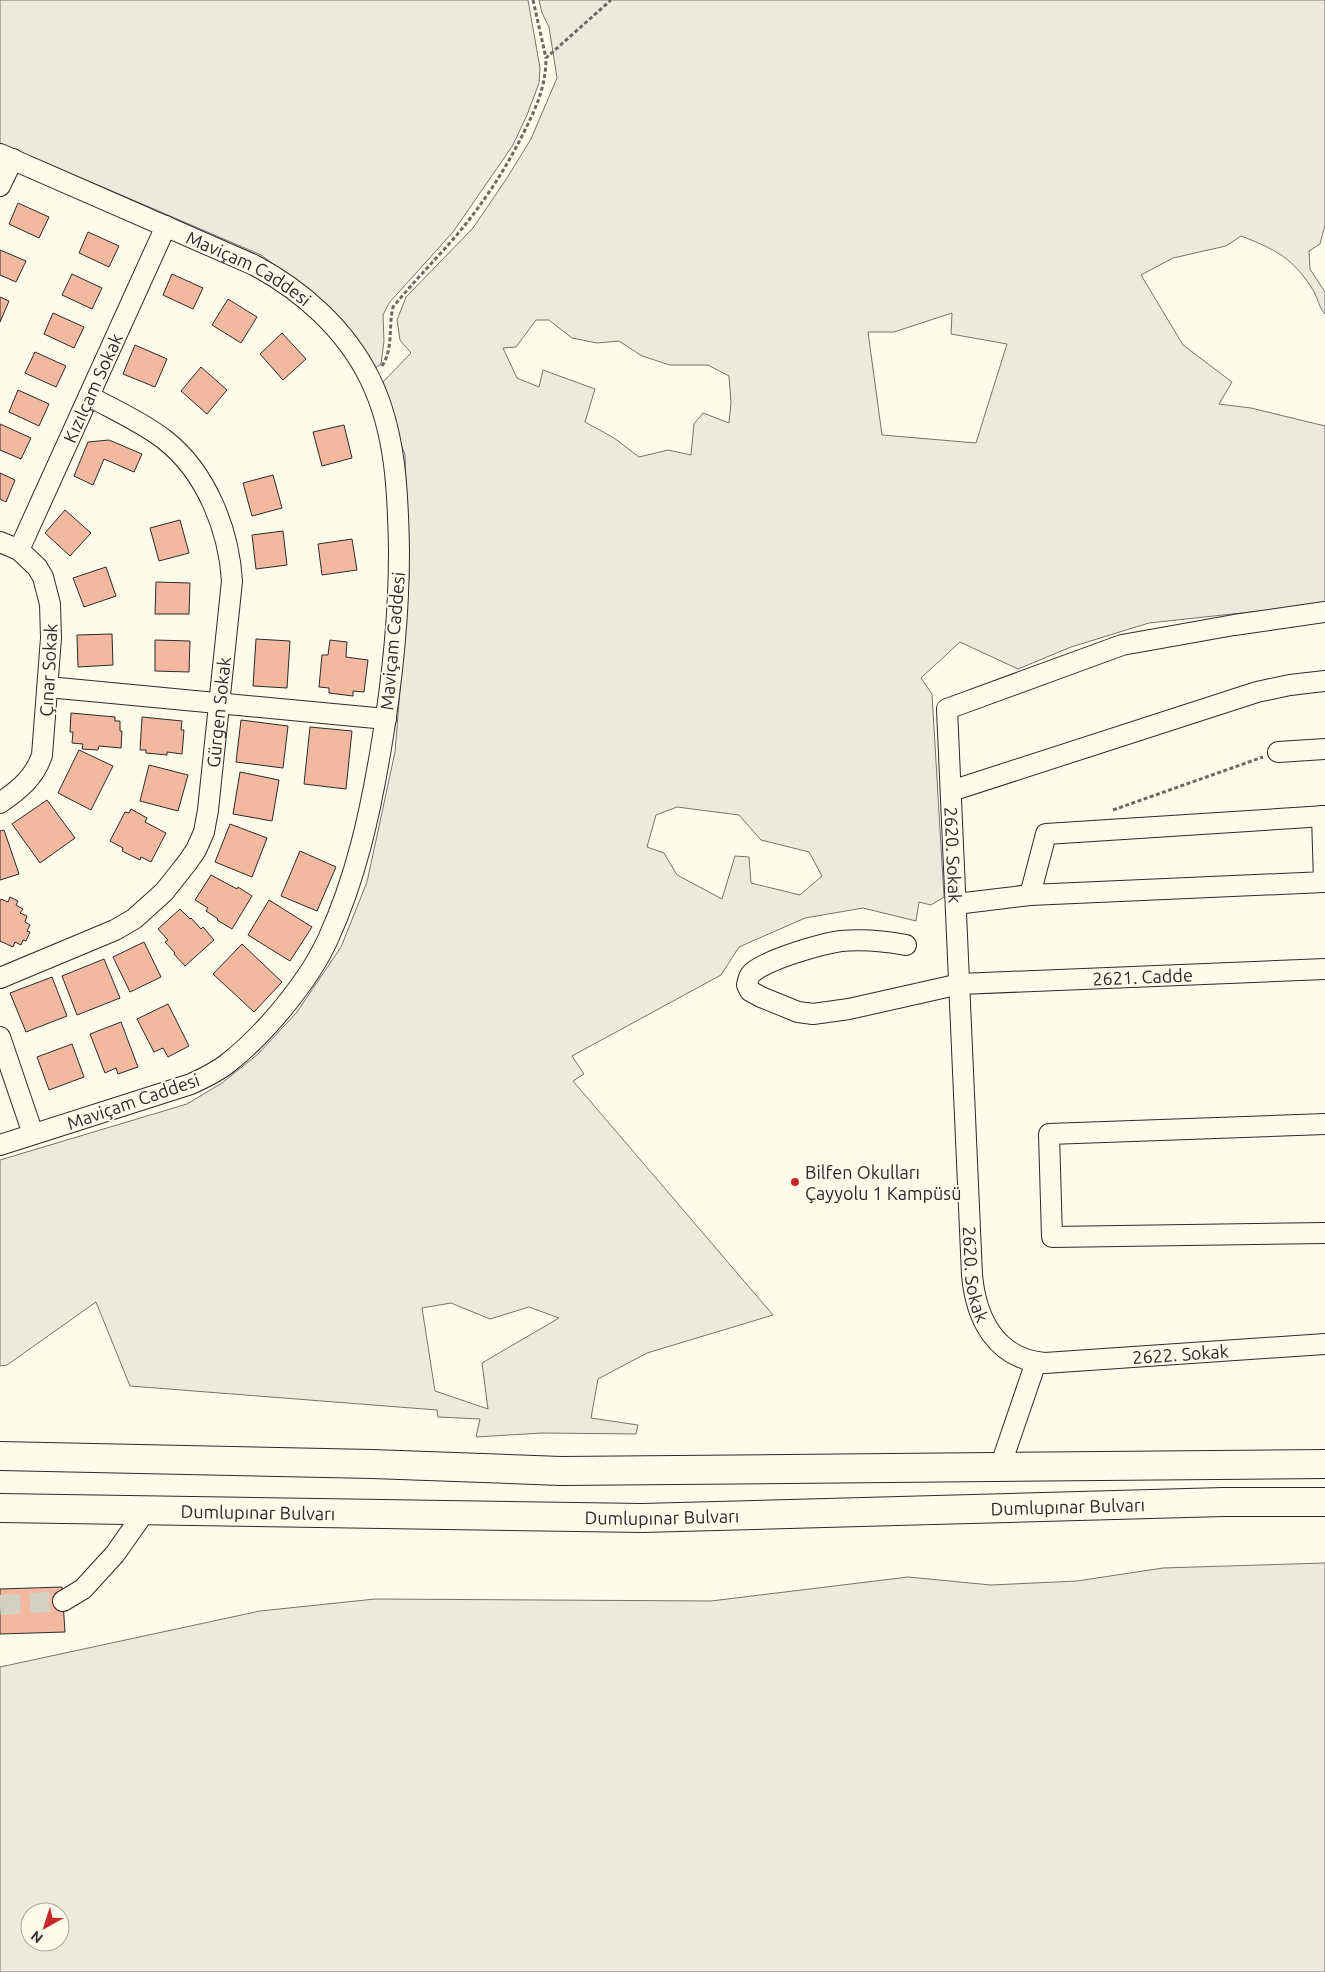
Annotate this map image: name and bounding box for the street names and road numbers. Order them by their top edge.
street label: Maviçam Caddesi [183,227,315,310]
street label: Kızılçam Sokak [59,330,126,446]
street label: Maviçam Caddesi [376,571,408,711]
street label: Çınar Sokak [36,623,60,717]
street label: Gürgen Sokak [202,656,234,769]
street label: 2620. Sokak [941,806,966,904]
street label: 2621. Cadde [1092,964,1193,989]
street label: Maviçam Caddesi [64,1069,202,1133]
street label: 2620. Sokak [960,1226,993,1325]
street label: 2622. Sokak [1132,1341,1229,1367]
street label: Dumlupınar Bulvarı [990,1494,1145,1518]
street label: Dumlupınar Bulvarı [181,1501,335,1523]
street label: Dumlupınar Bulvarı [584,1505,739,1528]

